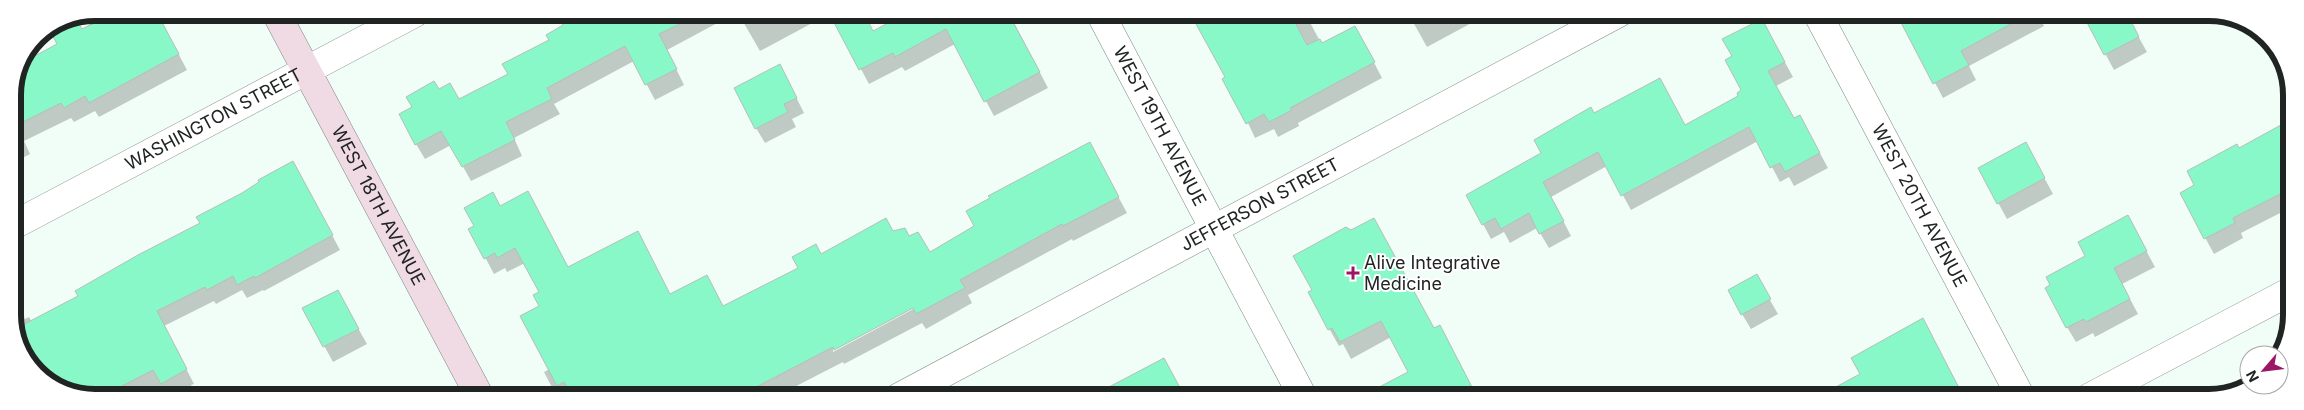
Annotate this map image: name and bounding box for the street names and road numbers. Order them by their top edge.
street label: WEST 19TH AVENUE [1109,43,1211,209]
street label: WASHINGTON STREET [122,64,306,174]
street label: WEST 20TH AVENUE [1868,120,1972,290]
street label: WEST 18TH AVENUE [328,122,430,289]
street label: JEFFERSON STREET [1177,153,1343,255]

